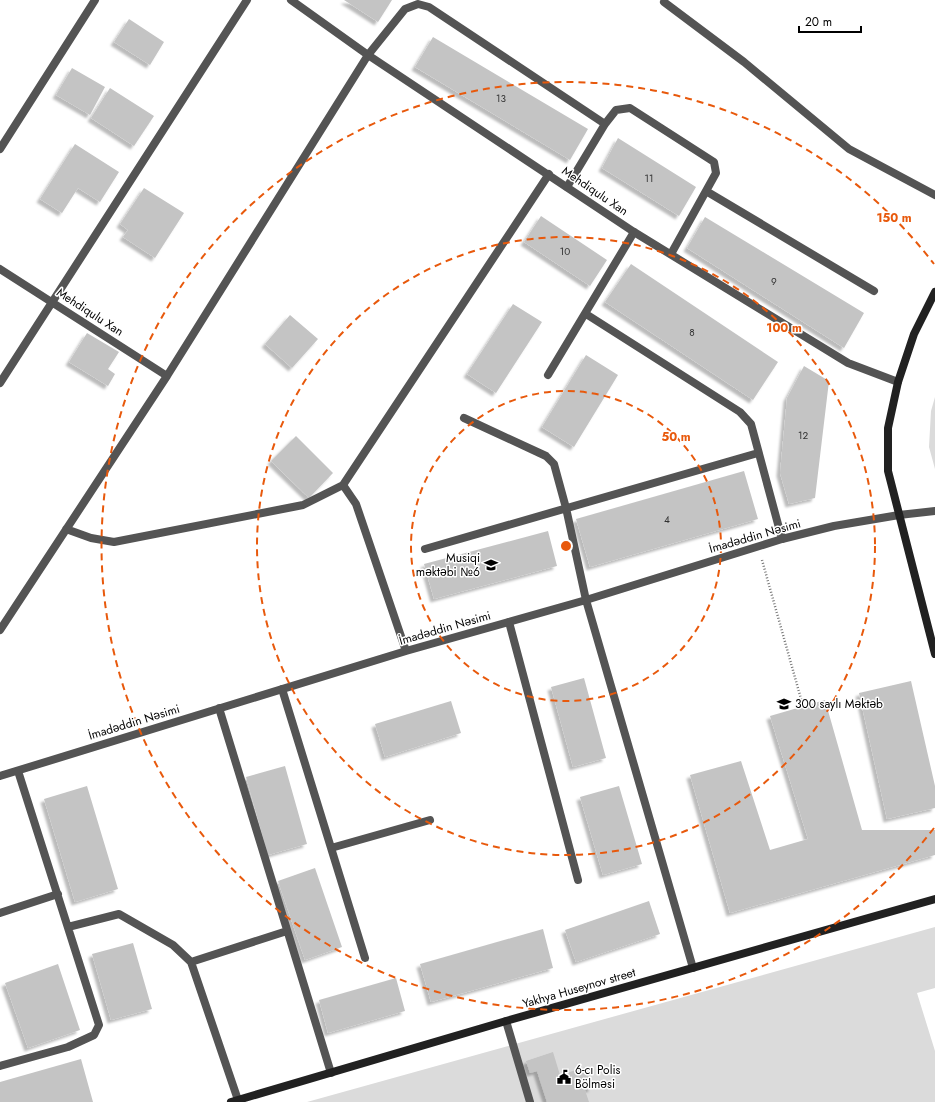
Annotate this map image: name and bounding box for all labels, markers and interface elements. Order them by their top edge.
scale bar [799,8,861,34]
text: 20 m [805,13,832,31]
house number: 13 [496,91,507,106]
street label: Mehdiqulu Xan [558,162,632,220]
house number: 11 [645,171,654,186]
text: 150 m [876,209,912,227]
house number: 10 [560,244,570,259]
house number: 9 [771,274,777,289]
street label: Mehdiqulu Xan [53,284,127,340]
text: 100 m [766,319,802,337]
house number: 8 [689,325,695,340]
text: 50 m [661,428,691,446]
house number: 12 [798,428,808,443]
house number: 4 [664,512,670,527]
street label: İmadəddin Nəsimi [707,514,803,558]
centre of rings [559,539,573,553]
place label: Musiqi məktəbi №6 [416,549,480,581]
school or university icon: Musiqi məktəbi №6 [483,557,499,573]
street label: İmadəddin Nəsimi [397,606,493,650]
place label: 300 saylı Məktəb [795,695,883,713]
school or university icon: 300 saylı Məktəb [776,696,792,712]
street label: İmadəddin Nəsimi [86,700,182,744]
street label: Yakhya Huseynov street [520,963,638,1013]
place label: 6-cı Polis Bölməsi [575,1061,621,1093]
public building icon: 6-cı Polis Bölməsi [556,1069,572,1085]

